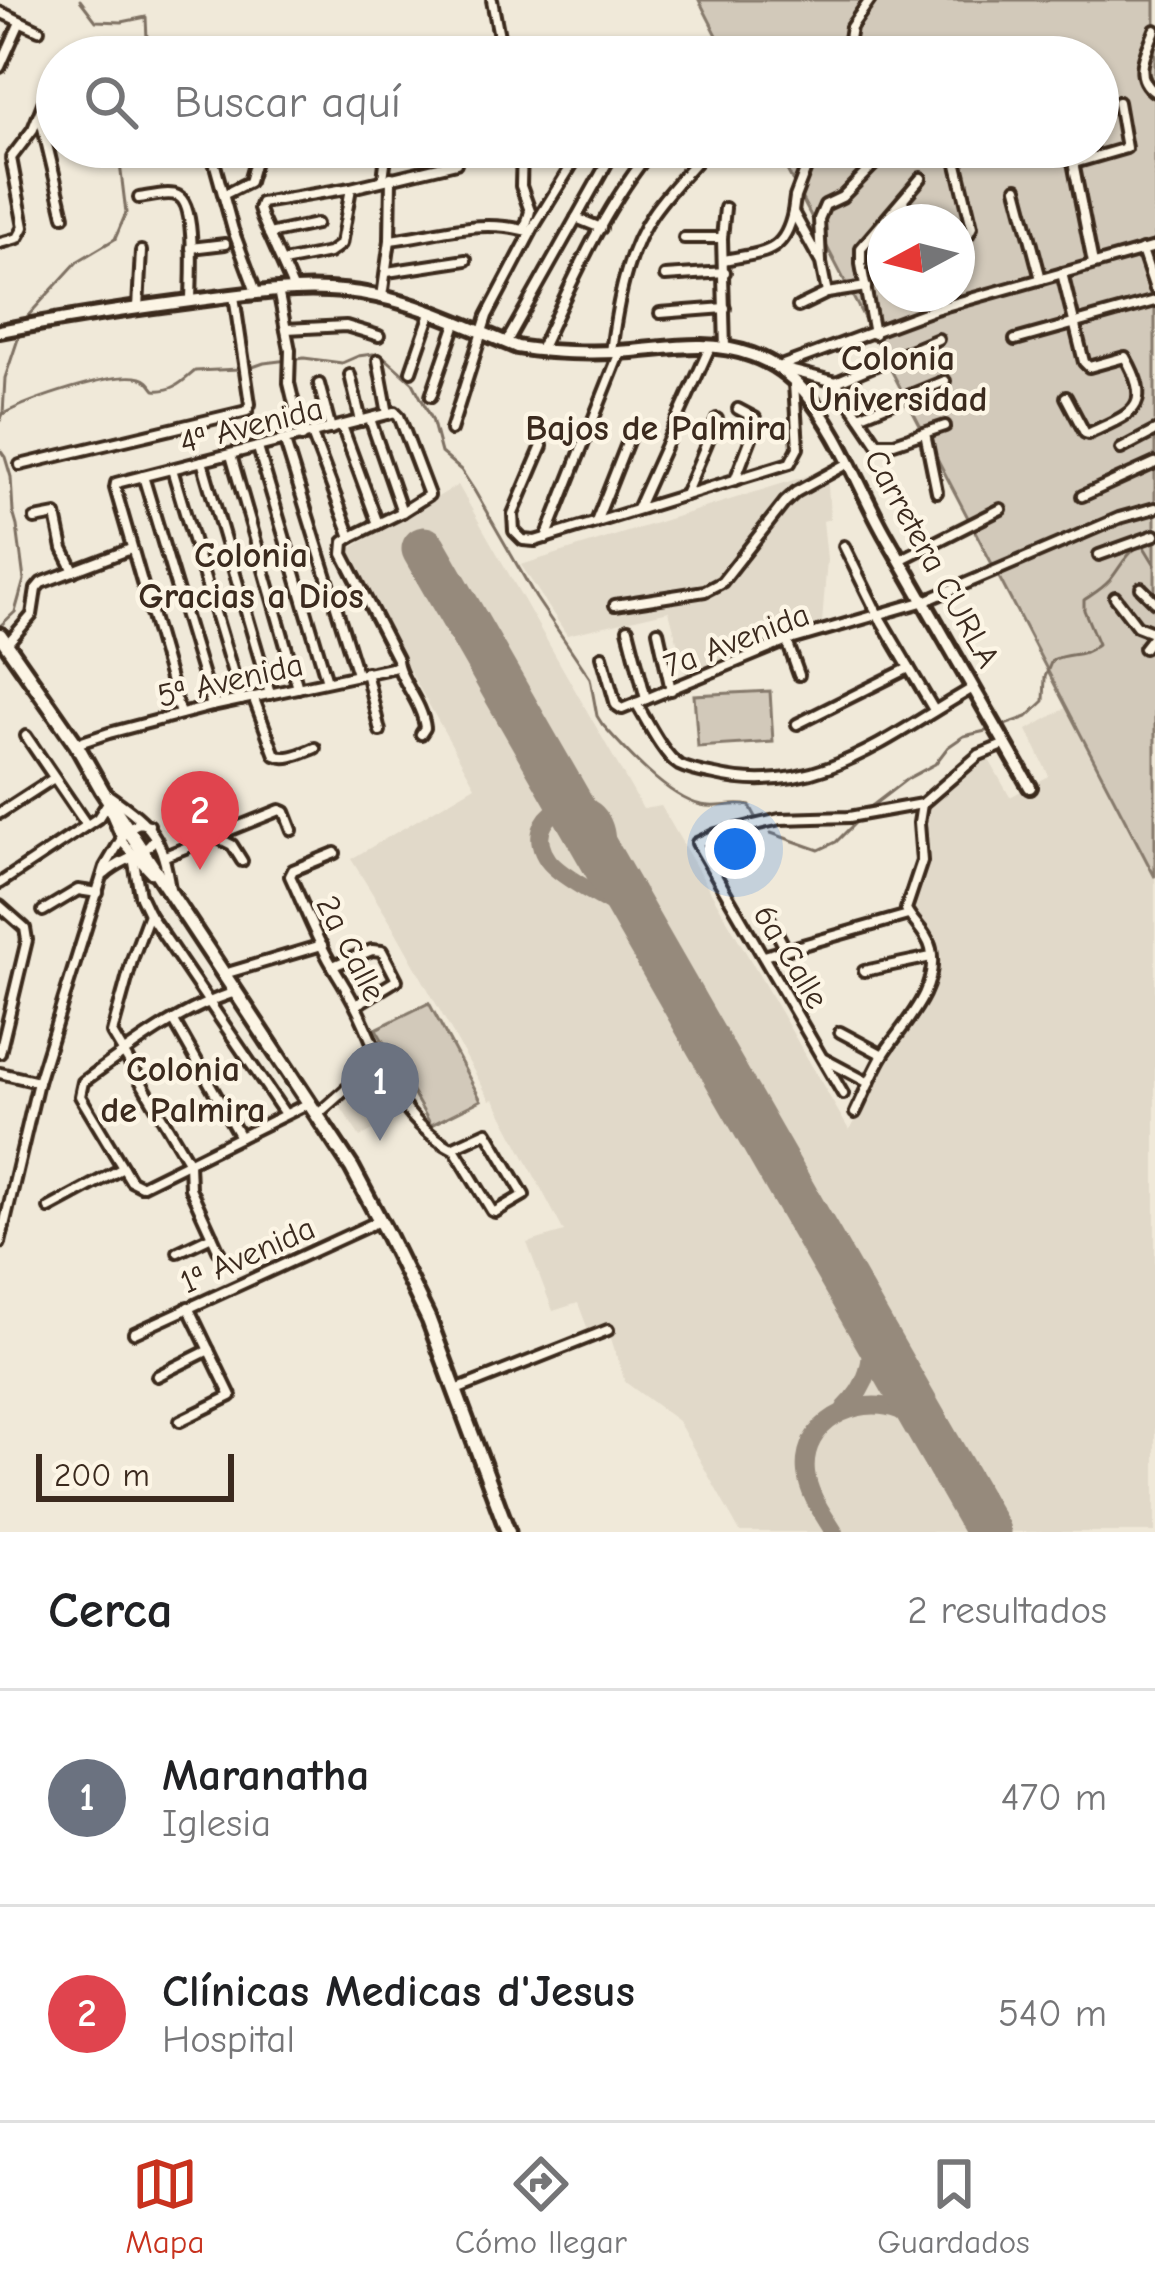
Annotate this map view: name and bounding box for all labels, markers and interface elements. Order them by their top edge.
search box [36,36,1119,168]
icon: search [78,69,144,135]
text: Buscar aquí [174,76,401,128]
north arrow [867,204,975,312]
district label: Colonia Universidad [808,338,988,420]
street label: 4ª Avenida [176,389,327,461]
district label: Bajos de Palmira [525,408,787,449]
street label: Carretera CURLA [857,443,1008,674]
district label: Colonia Gracias a Dios [138,535,364,617]
street label: 7a Avenida [658,595,814,685]
street label: 5ª Avenida [154,645,307,715]
pin: 2 [161,771,239,870]
your location [705,819,765,879]
street label: 2a Calle [308,889,394,1008]
street label: 6a Calle [745,898,837,1015]
pin: 1 [341,1042,419,1141]
district label: Colonia de Palmira [100,1049,266,1131]
street label: 1ª Avenida [174,1208,321,1301]
scale bar [36,1448,234,1501]
text: 200 m [54,1456,150,1494]
text: Cerca [48,1581,173,1640]
text: 2 resultados [907,1588,1107,1633]
text: Maranatha [162,1749,369,1801]
text: 1 [79,1775,95,1820]
text: 470 m [1001,1775,1107,1820]
text: Iglesia [162,1801,271,1846]
text: Clínicas Medicas d'Jesus [162,1965,635,2017]
text: 2 [77,1991,97,2036]
text: 540 m [998,1991,1107,2036]
text: Hospital [162,2017,295,2062]
tab: Mapa [125,2151,204,2261]
tab: Cómo llegar [455,2151,627,2261]
tab: Guardados [877,2151,1030,2261]

